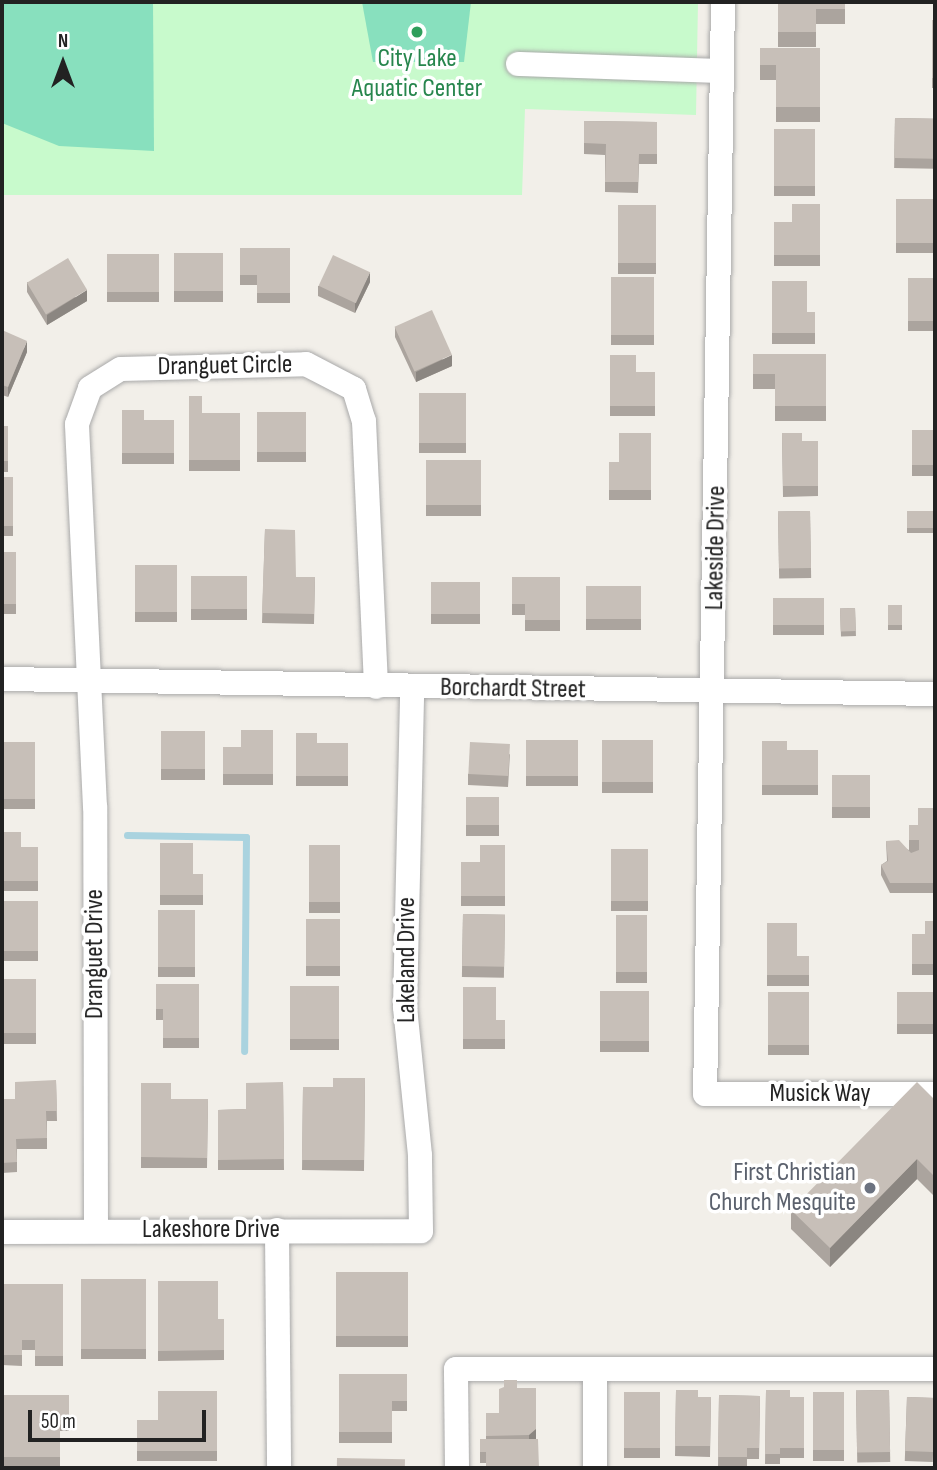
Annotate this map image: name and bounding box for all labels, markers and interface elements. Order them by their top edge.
marker: City Lake Aquatic Center [409,24,425,40]
north arrow [28,28,98,98]
text: N [58,30,68,53]
place label: City Lake Aquatic Center [352,43,482,104]
street label: Dranguet Circle [157,349,293,383]
street label: Lakeside Drive [699,485,733,611]
street label: Borchardt Street [440,672,586,706]
street label: Dranguet Drive [79,889,111,1019]
street label: Lakeland Drive [391,897,423,1023]
street label: Musick Way [769,1078,871,1110]
place label: First Christian Church Mesquite [709,1157,856,1218]
marker: First Christian Church Mesquite [862,1180,878,1196]
street label: Lakeshore Drive [142,1214,280,1246]
scale bar [32,1396,210,1440]
text: 50 m [41,1409,76,1434]

